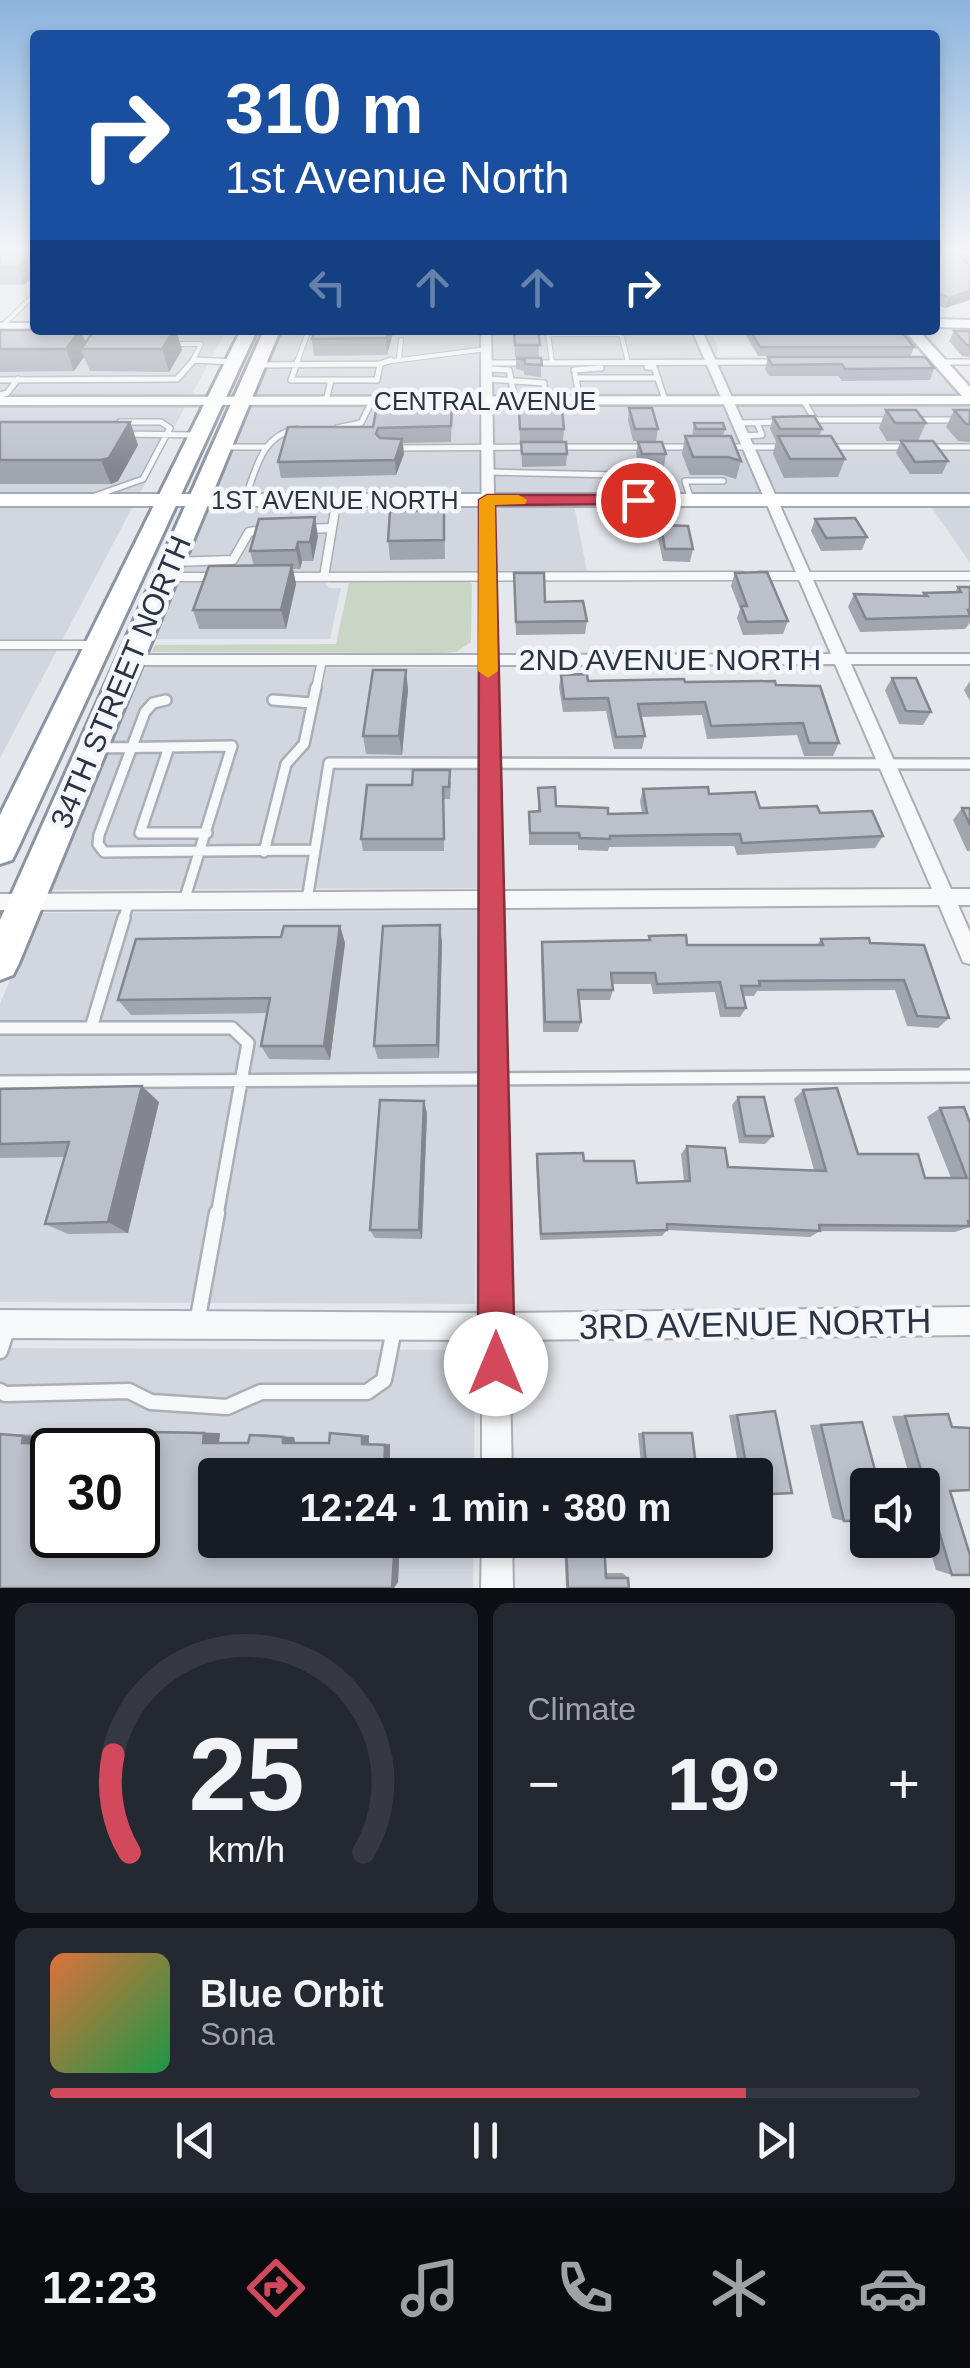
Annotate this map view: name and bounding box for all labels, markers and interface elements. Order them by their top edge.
icon: right [60,70,190,200]
text: 310 m [225,70,423,148]
text: 1st Avenue North [225,152,569,203]
icon: left [300,260,355,315]
icon: ahead [405,260,460,315]
icon: ahead [510,260,565,315]
icon: right [615,260,670,315]
street label: CENTRAL AVENUE [374,387,596,415]
pin [596,458,681,543]
icon: arrive [611,473,666,528]
street label: 1ST AVENUE NORTH [211,486,459,514]
street label: 34TH STREET NORTH [44,531,197,833]
street label: 2ND AVENUE NORTH [519,643,821,676]
street label: 3RD AVENUE NORTH [578,1301,932,1346]
position arrow [444,1312,548,1416]
speed limit sign: 30 [30,1428,160,1558]
map controls [850,1468,940,1558]
button: sound [850,1468,940,1558]
text: 12:24 · 1 min · 380 m [300,1487,671,1529]
text: Climate [528,1691,636,1727]
text: 25 [188,1716,304,1832]
text: 19° [667,1742,780,1826]
text: − [528,1753,560,1815]
text: + [888,1753,920,1815]
text: km/h [208,1830,285,1870]
text: Blue Orbit [200,1973,384,2015]
text: Sona [200,2016,275,2052]
icon: previous [168,2113,223,2168]
icon: pause [458,2113,513,2168]
icon: next [748,2113,803,2168]
icon: directions [241,2253,311,2323]
icon: music [395,2253,465,2323]
icon: phone [550,2253,620,2323]
icon: climate [704,2253,774,2323]
icon: car [858,2253,928,2323]
text: 12:23 [42,2262,157,2313]

